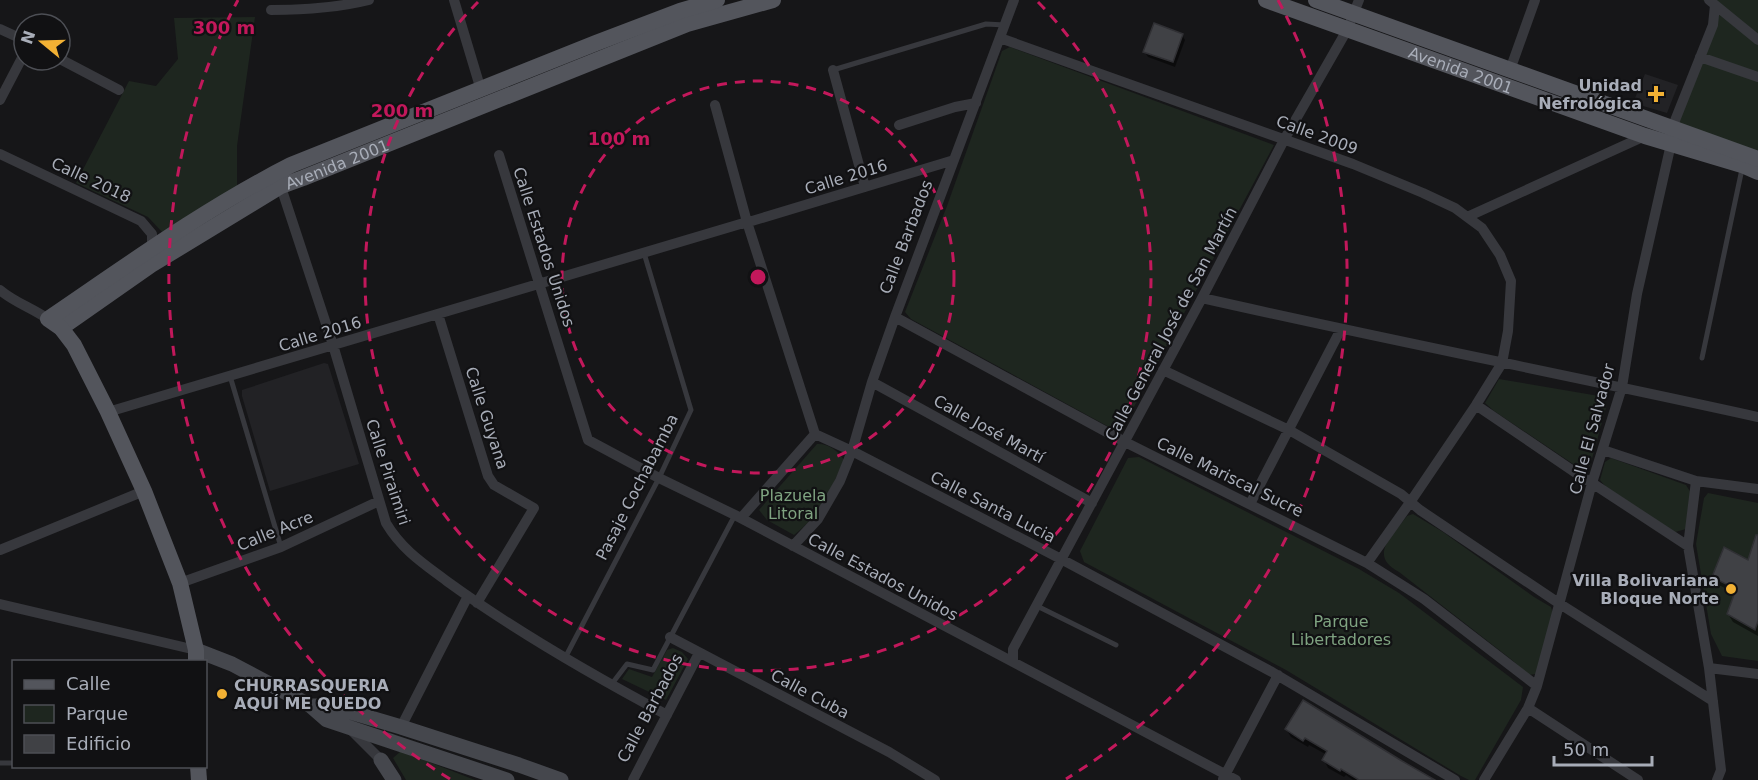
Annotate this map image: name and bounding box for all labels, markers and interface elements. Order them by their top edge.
north arrow [12,12,72,72]
text: 300 m [193,17,255,38]
text: N [17,28,39,47]
street label: Avenida 2001 [1406,42,1516,97]
place label: Unidad Nefrológica [1538,76,1642,113]
marker: Unidad Nefrológica [1647,85,1665,103]
text: 200 m [371,100,433,121]
street label: Calle 2009 [1274,111,1360,159]
text: 100 m [588,128,650,149]
street label: Avenida 2001 [283,135,391,193]
street label: Calle 2018 [48,153,134,207]
street label: Calle 2016 [802,155,890,199]
street label: Calle Estados Unidos [509,165,579,329]
street label: Calle Barbados [876,177,936,297]
street label: Calle General José de San Martín [1101,204,1241,444]
centre of rings [748,267,768,287]
street label: Calle 2016 [276,312,364,356]
street label: Calle El Salvador [1565,361,1619,496]
street label: Calle Guyana [462,364,512,472]
street label: Calle José Martí [930,391,1048,468]
street label: Pasaje Cochabamba [592,411,682,563]
street label: Calle Piraimiri [362,417,414,527]
street label: Calle Mariscal Sucre [1153,433,1307,521]
street label: Calle Santa Lucia [927,467,1059,547]
park label: Plazuela Litoral [760,486,826,523]
street label: Calle Acre [234,507,316,555]
street label: Calle Estados Unidos [805,529,961,625]
place label: Villa Bolivariana Bloque Norte [1572,571,1719,608]
marker: Villa Bolivariana Bloque Norte [1724,582,1738,596]
park label: Parque Libertadores [1291,612,1391,649]
street label: Calle Barbados [613,650,687,766]
legend [12,660,207,768]
street label: Calle Cuba [768,665,852,723]
text: Calle [66,673,111,694]
place label: CHURRASQUERIA AQUÍ ME QUEDO [234,676,389,713]
marker: CHURRASQUERIA AQUÍ ME QUEDO [215,687,229,701]
text: Parque [66,703,128,724]
scale bar [1554,729,1652,767]
text: Edificio [66,733,131,754]
text: 50 m [1563,739,1609,760]

